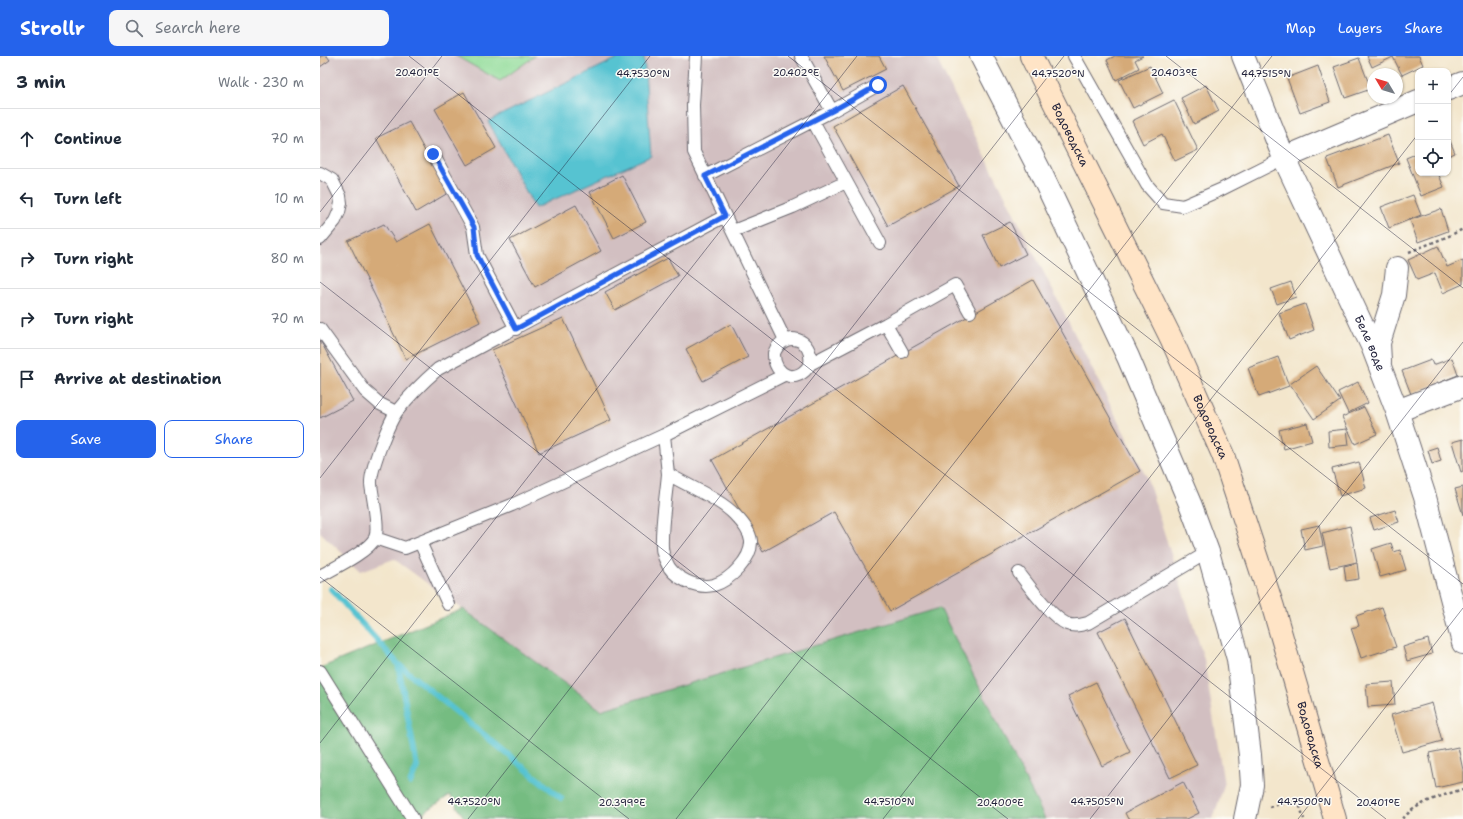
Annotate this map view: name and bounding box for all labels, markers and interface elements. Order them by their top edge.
search box [109,10,389,46]
text: Strollr [20,16,85,41]
icon: search [123,17,145,39]
text: Search here [155,18,241,38]
text: Map [1286,19,1316,37]
text: Layers [1338,19,1382,37]
text: Share [1404,19,1443,37]
text: 20.401°E [395,66,439,79]
text: 20.402°E [773,66,819,79]
text: 20.403°E [1151,66,1197,79]
text: 44.7530°N [616,67,670,80]
text: 44.7520°N [1031,67,1085,80]
text: 44.7515°N [1241,67,1291,80]
north arrow [1367,68,1403,104]
map controls [1415,68,1451,176]
button: + [1415,68,1451,104]
text: 3 min [16,71,66,93]
text: Walk · 230 m [218,74,304,91]
route start [869,76,887,94]
street label: Водоводска [1048,101,1093,170]
button: − [1415,104,1451,140]
icon: ahead [16,128,38,150]
text: Continue [54,129,122,149]
text: 70 m [270,130,304,147]
button: locate [1415,140,1451,176]
route end [424,145,442,163]
icon: left [16,188,38,210]
text: Turn left [54,189,122,209]
text: 10 m [274,190,304,207]
icon: right [16,248,38,270]
text: Turn right [54,249,134,269]
text: 80 m [270,250,304,267]
icon: right [16,308,38,330]
text: Turn right [54,309,134,329]
text: 70 m [270,310,304,327]
street label: Беле воде [1351,313,1389,374]
icon: arrive [16,368,38,390]
text: Arrive at destination [54,369,222,389]
street label: Водоводска [1189,392,1232,462]
button: Save [16,420,156,458]
button: Share [164,420,304,458]
street label: Водоводска [1293,700,1328,770]
text: 44.7520°N [447,795,501,808]
text: 44.7510°N [864,795,914,808]
text: 44.7505°N [1070,795,1124,808]
text: 44.7500°N [1277,795,1331,808]
text: 20.399°E [599,796,645,809]
text: 20.400°E [976,796,1024,809]
text: 20.401°E [1356,796,1400,809]

